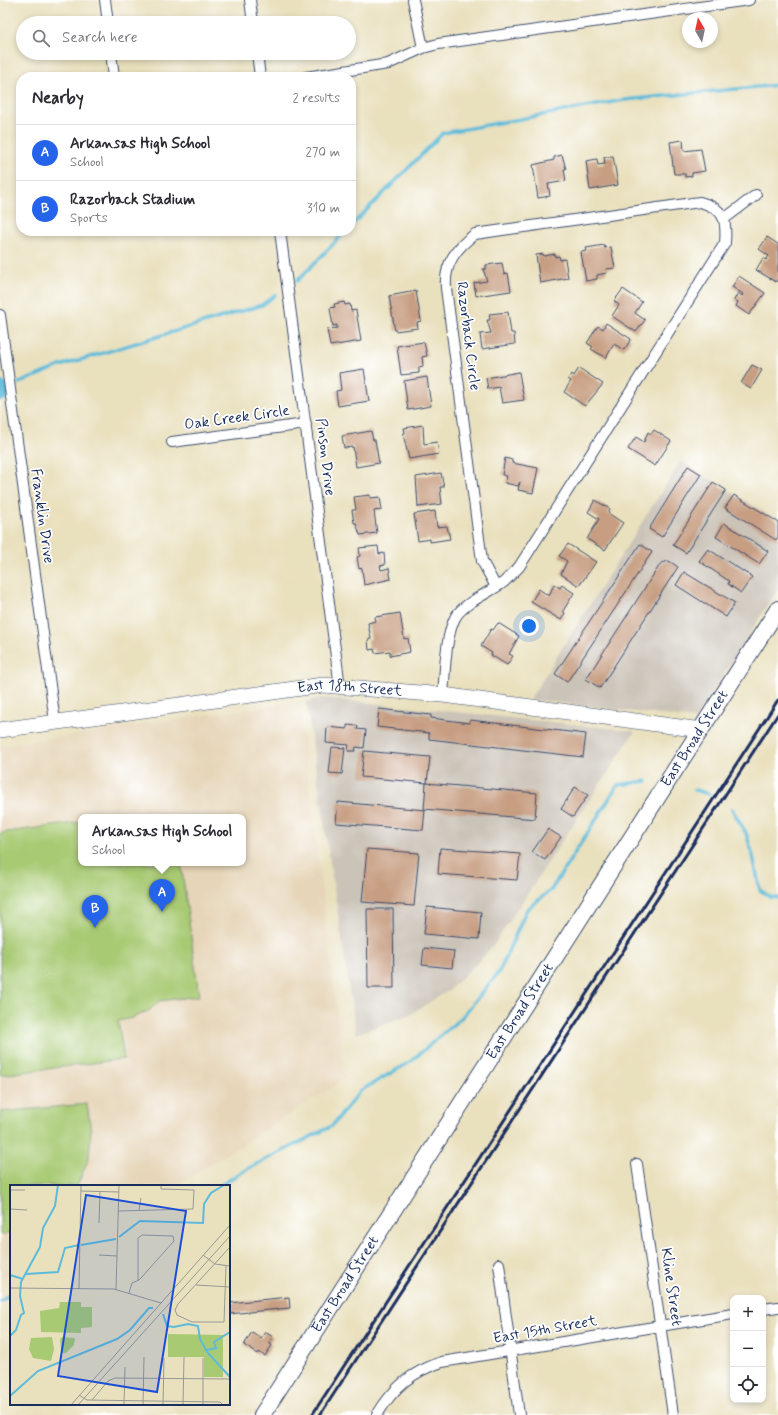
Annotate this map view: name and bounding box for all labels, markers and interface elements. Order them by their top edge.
north arrow [682,12,718,48]
search box [16,16,356,60]
icon: search [30,27,52,49]
text: Search here [62,28,138,48]
text: Nearby [32,87,84,109]
text: 2 results [293,90,340,107]
text: Arkansas High School [70,134,211,154]
text: A [41,144,49,161]
text: 270 m [305,144,340,161]
text: School [70,154,104,171]
text: Razorback Stadium [70,190,195,210]
text: B [41,200,49,217]
text: 310 m [307,200,340,217]
text: Sports [70,210,108,227]
street label: Razorback Circle [451,280,485,392]
street label: Oak Creek Circle [183,401,291,435]
street label: Pinson Drive [310,417,340,497]
street label: Franklin Drive [25,467,59,565]
your location [519,616,539,636]
street label: East 18th Street [296,675,403,702]
street label: East Broad Street [657,686,734,791]
popup [78,814,246,866]
text: Arkansas High School [92,822,232,842]
text: School [92,842,125,859]
pin: A [149,879,175,912]
pin: B [82,895,108,928]
street label: East Broad Street [482,959,559,1064]
inset map [10,1185,230,1405]
street label: East Broad Street [307,1232,384,1337]
street label: Kline Street [656,1247,686,1328]
map controls [730,1295,766,1403]
button: + [730,1295,766,1331]
street label: East 15th Street [492,1311,599,1349]
button: − [730,1331,766,1367]
button: locate [730,1367,766,1403]

